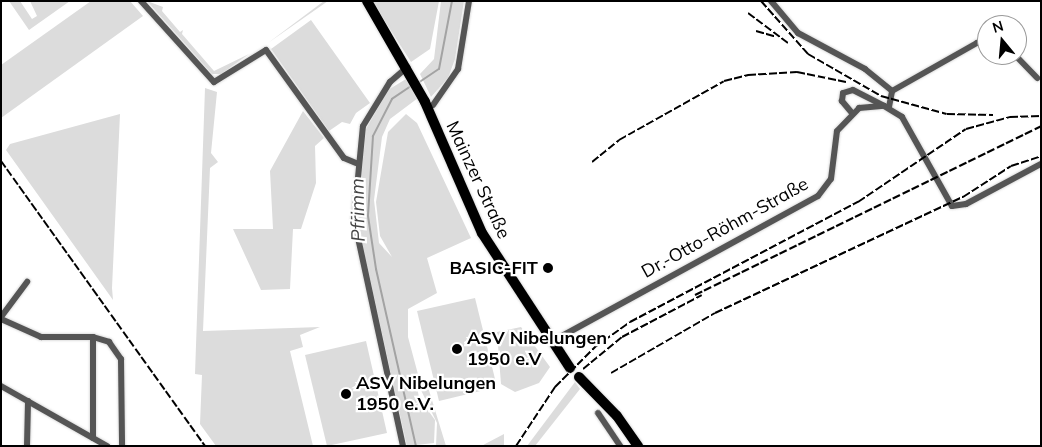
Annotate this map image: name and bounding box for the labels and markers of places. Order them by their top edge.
place label: BASIC-FIT [449,257,538,279]
marker: BASIC-FIT [542,262,554,274]
place label: ASV Nibelungen 1950 e.V [467,328,607,370]
marker: ASV Nibelungen 1950 e.V [451,343,463,355]
place label: ASV Nibelungen 1950 e.V. [356,373,496,416]
marker: ASV Nibelungen 1950 e.V. [340,388,352,400]

